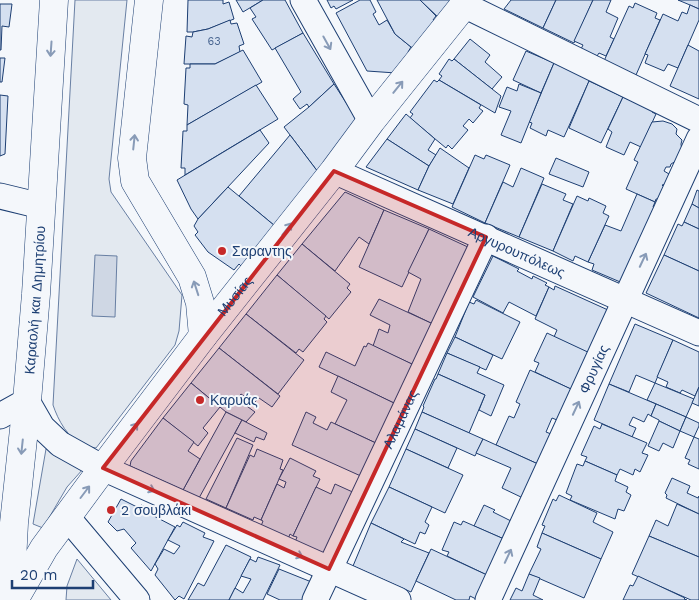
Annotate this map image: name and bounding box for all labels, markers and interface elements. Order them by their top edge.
house number: 63 [207,35,221,48]
one-way arrow [322,35,332,50]
one-way arrow [46,40,55,56]
one-way arrow [393,81,404,94]
one-way arrow [129,135,139,151]
one-way arrow [282,223,293,236]
street label: Αργυρουπόλεως [466,224,568,281]
street label: Καραολή και Δημητρίου [21,225,48,375]
place label: Σαραντης [232,243,292,259]
marker: Σαραντης [216,245,228,257]
one-way arrow [639,253,649,268]
street label: Μυσίας [214,273,255,319]
one-way arrow [190,281,200,297]
street label: Φρυγίας [576,342,612,396]
street label: Αλαμάνας [380,387,421,451]
place label: Καρυάς [210,392,258,408]
marker: Καρυάς [194,394,206,406]
one-way arrow [571,401,581,416]
one-way arrow [128,422,138,436]
one-way arrow [17,439,27,455]
one-way arrow [140,484,155,493]
one-way arrow [80,485,90,499]
place label: 2 σουβλάκι [121,502,191,518]
marker: 2 σουβλάκι [105,504,117,516]
one-way arrow [504,549,514,564]
one-way arrow [288,550,303,559]
scale bar [12,558,94,590]
text: 20 m [20,566,58,584]

